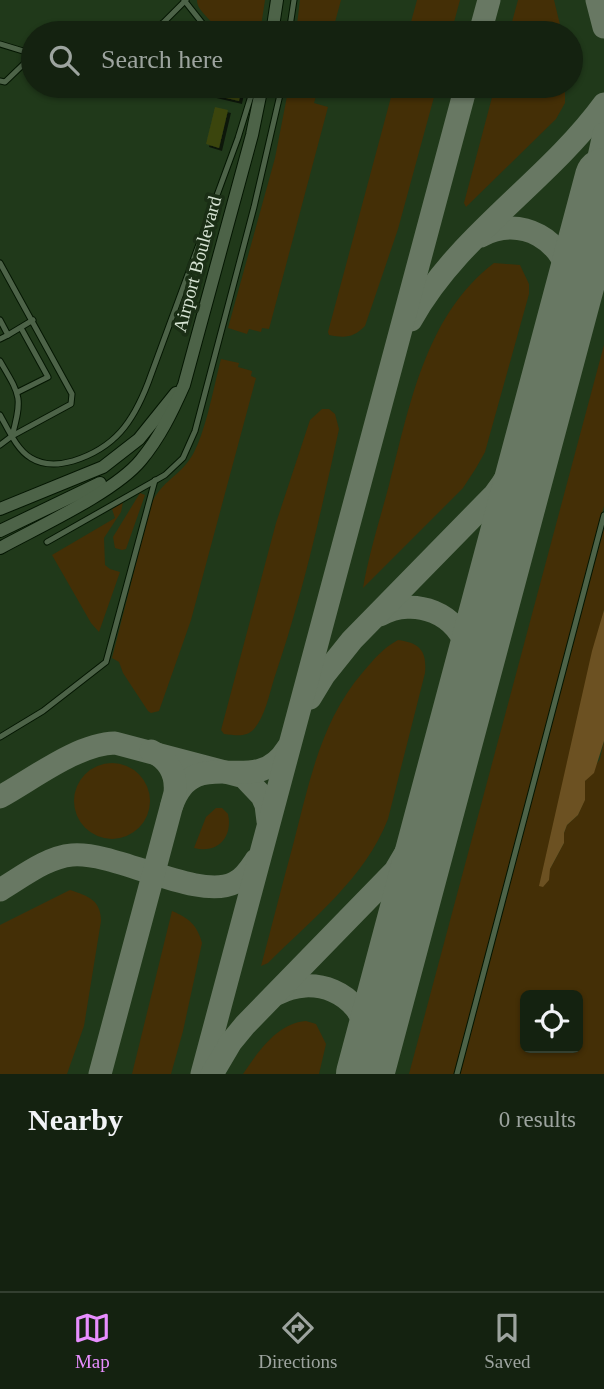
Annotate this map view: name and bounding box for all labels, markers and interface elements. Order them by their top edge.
search box [21,21,583,98]
icon: search [45,41,83,79]
text: Search here [101,45,223,74]
street label: Airport Boulevard [169,193,225,334]
map controls [520,990,583,1053]
button: locate [520,990,583,1053]
text: Nearby [28,1103,123,1136]
text: 0 results [499,1107,576,1132]
tab: Map [73,1309,111,1373]
tab: Directions [258,1309,337,1373]
tab: Saved [484,1309,531,1373]

